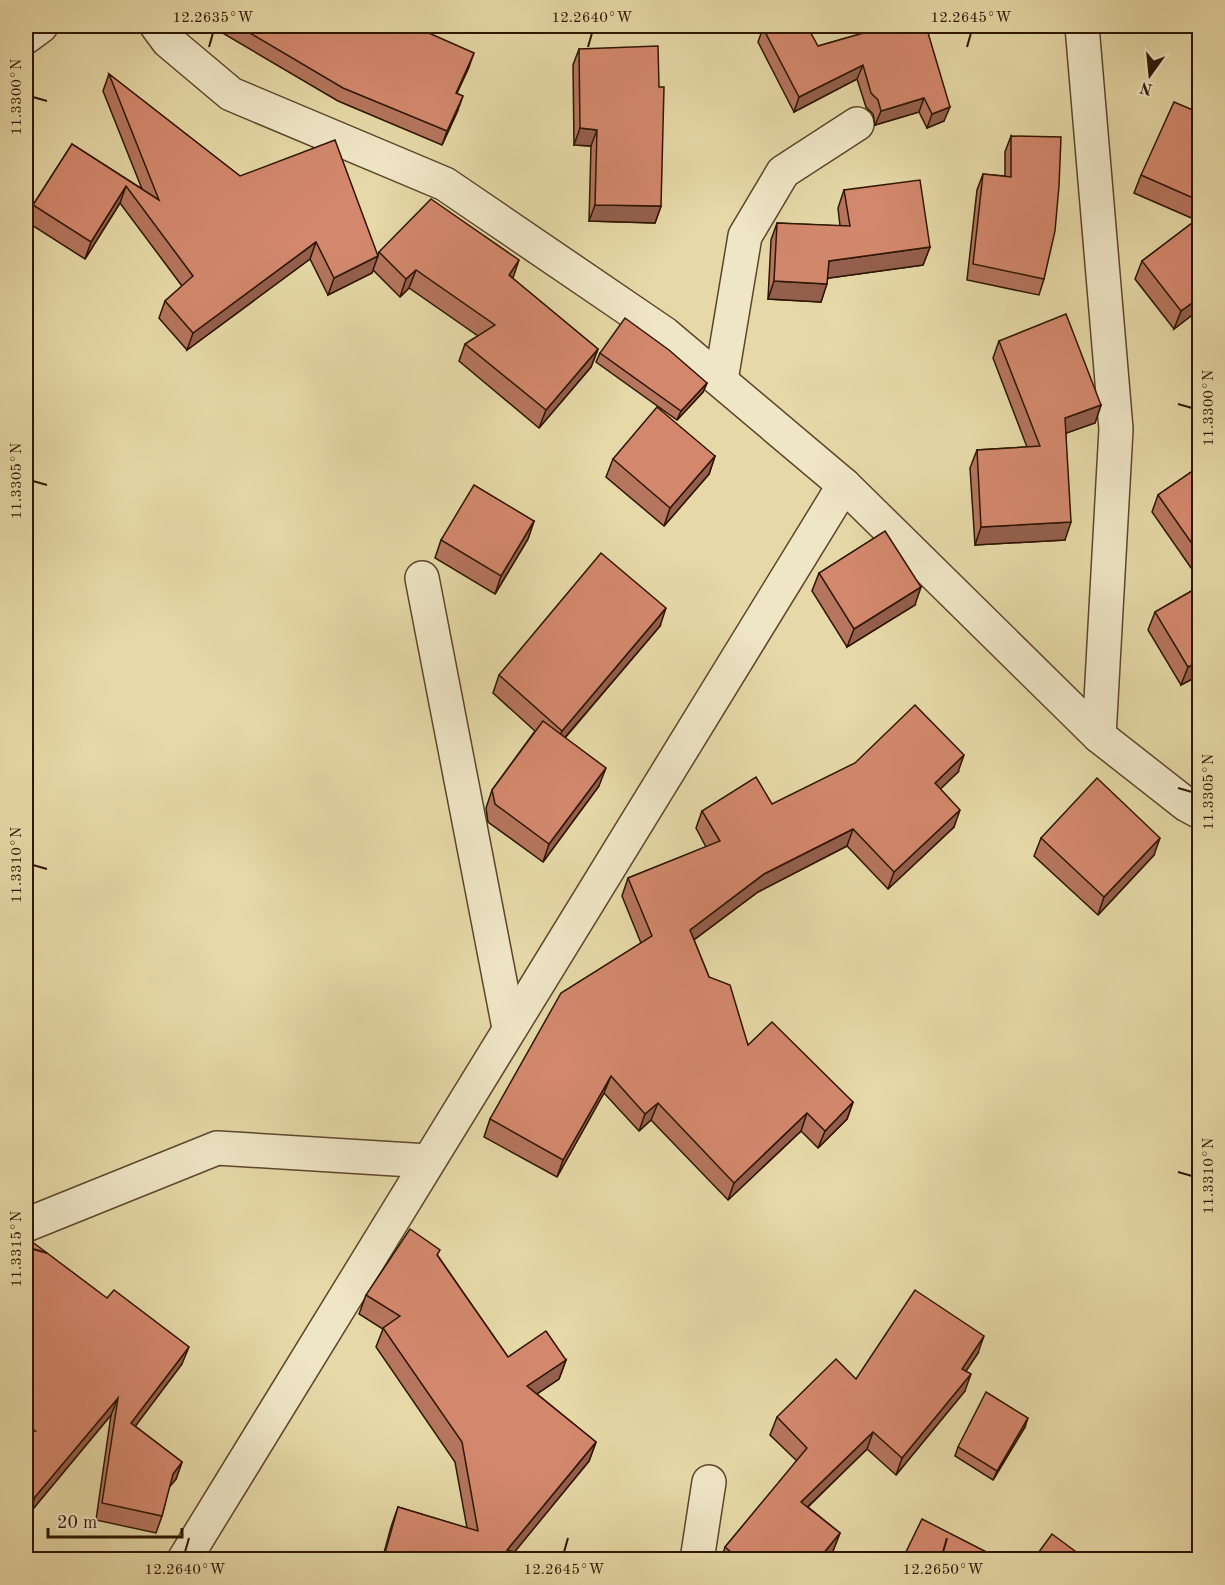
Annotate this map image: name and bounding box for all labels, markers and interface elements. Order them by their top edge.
text: 12.2635°W [172,11,254,26]
text: 12.2640°W [551,11,633,26]
text: 12.2645°W [930,11,1012,26]
north arrow [1120,45,1180,105]
text: 11.3300°N [10,58,25,135]
text: N [1138,78,1155,97]
text: 11.3300°N [1202,369,1217,446]
text: 11.3305°N [10,442,25,519]
text: 11.3305°N [1202,753,1217,830]
text: 11.3310°N [10,826,25,903]
text: 11.3310°N [1202,1137,1217,1214]
text: 11.3315°N [10,1210,25,1287]
scale bar [48,1501,182,1539]
text: 20 m [57,1514,97,1532]
text: 12.2640°W [144,1563,226,1578]
text: 12.2645°W [523,1563,605,1578]
text: 12.2650°W [902,1563,984,1578]

